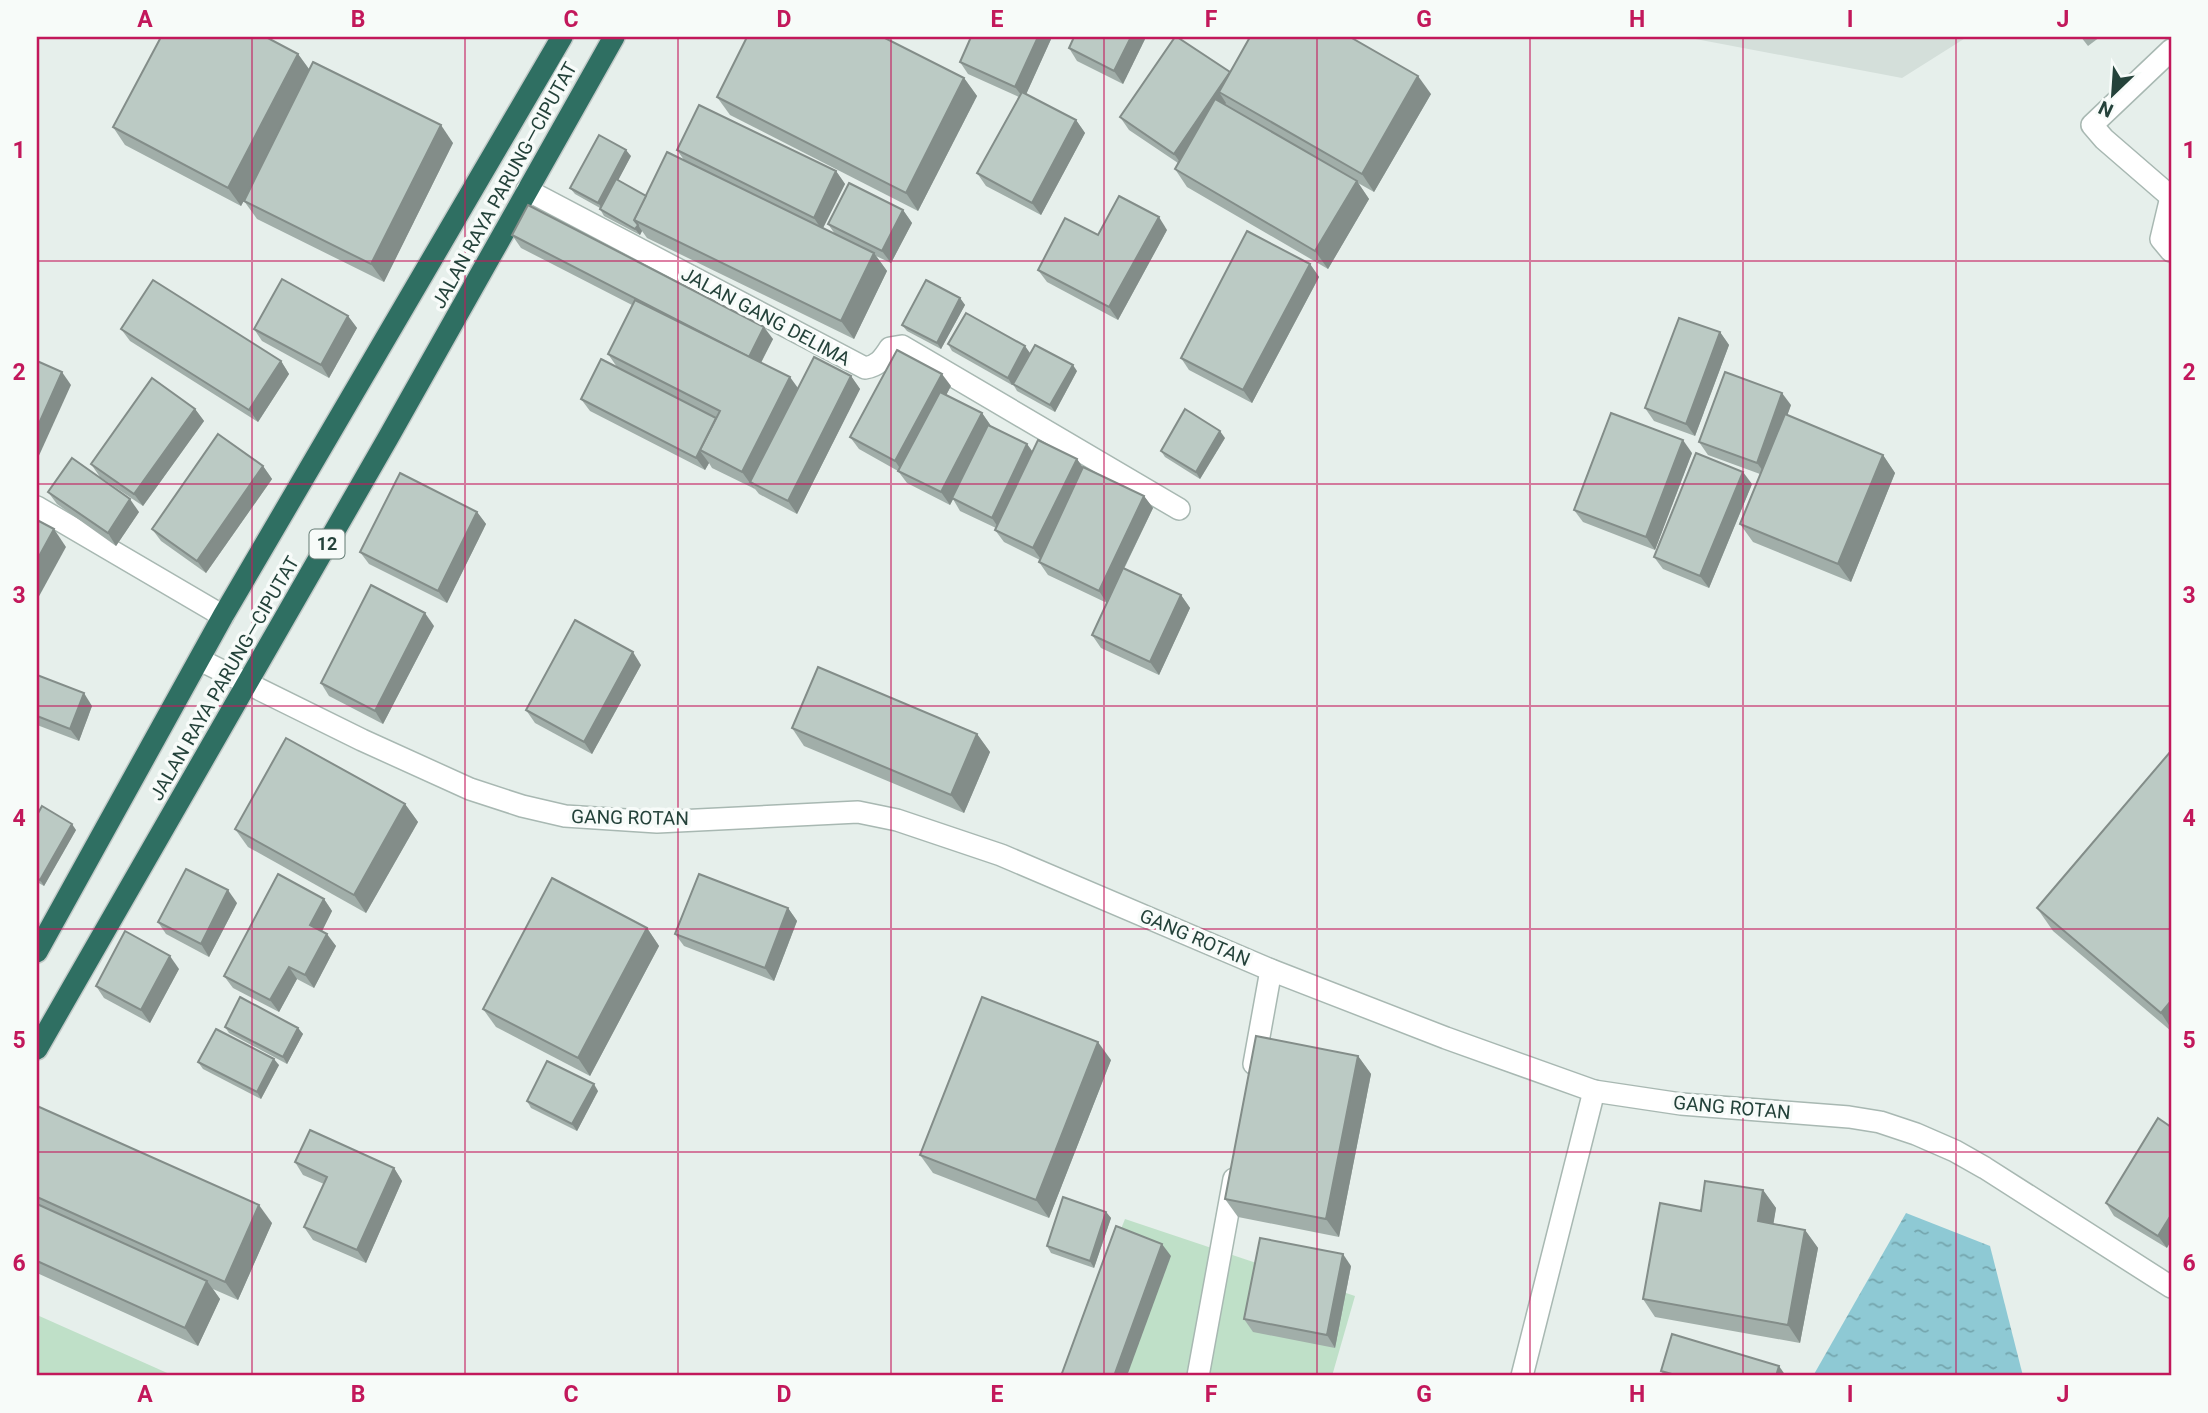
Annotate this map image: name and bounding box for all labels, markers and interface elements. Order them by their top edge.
text: A [137,6,153,33]
text: B [351,6,365,33]
text: C [563,6,579,33]
text: D [777,6,791,33]
text: E [991,6,1004,33]
text: F [1205,6,1218,33]
text: G [1416,6,1432,33]
text: H [1629,6,1645,33]
text: I [1847,6,1853,33]
text: J [2057,6,2069,33]
street label: JALAN RAYA PARUNG—CIPUTAT [427,58,582,312]
north arrow [2078,60,2148,130]
text: N [2095,96,2117,122]
text: 1 [12,137,26,164]
text: 1 [2182,137,2196,164]
street label: JALAN GANG DELIMA [677,262,855,371]
text: 2 [12,359,26,386]
text: 2 [2182,359,2196,386]
road number: 12 [310,530,344,558]
street label: JALAN RAYA PARUNG—CIPUTAT [145,552,304,804]
text: 3 [12,582,26,609]
text: 3 [2182,582,2196,609]
text: 4 [12,805,26,832]
street label: GANG ROTAN [571,805,689,830]
text: 4 [2182,805,2196,832]
street label: GANG ROTAN [1136,904,1253,971]
text: 5 [12,1027,26,1054]
text: 5 [2182,1027,2196,1054]
street label: GANG ROTAN [1672,1091,1792,1124]
text: 6 [12,1250,26,1277]
text: 6 [2182,1250,2196,1277]
text: A [137,1381,153,1408]
text: B [351,1381,365,1408]
text: C [563,1381,579,1408]
text: D [777,1381,791,1408]
text: E [991,1381,1004,1408]
text: F [1205,1381,1218,1408]
text: G [1416,1381,1432,1408]
text: H [1629,1381,1645,1408]
text: I [1847,1381,1853,1408]
text: J [2057,1381,2069,1408]

